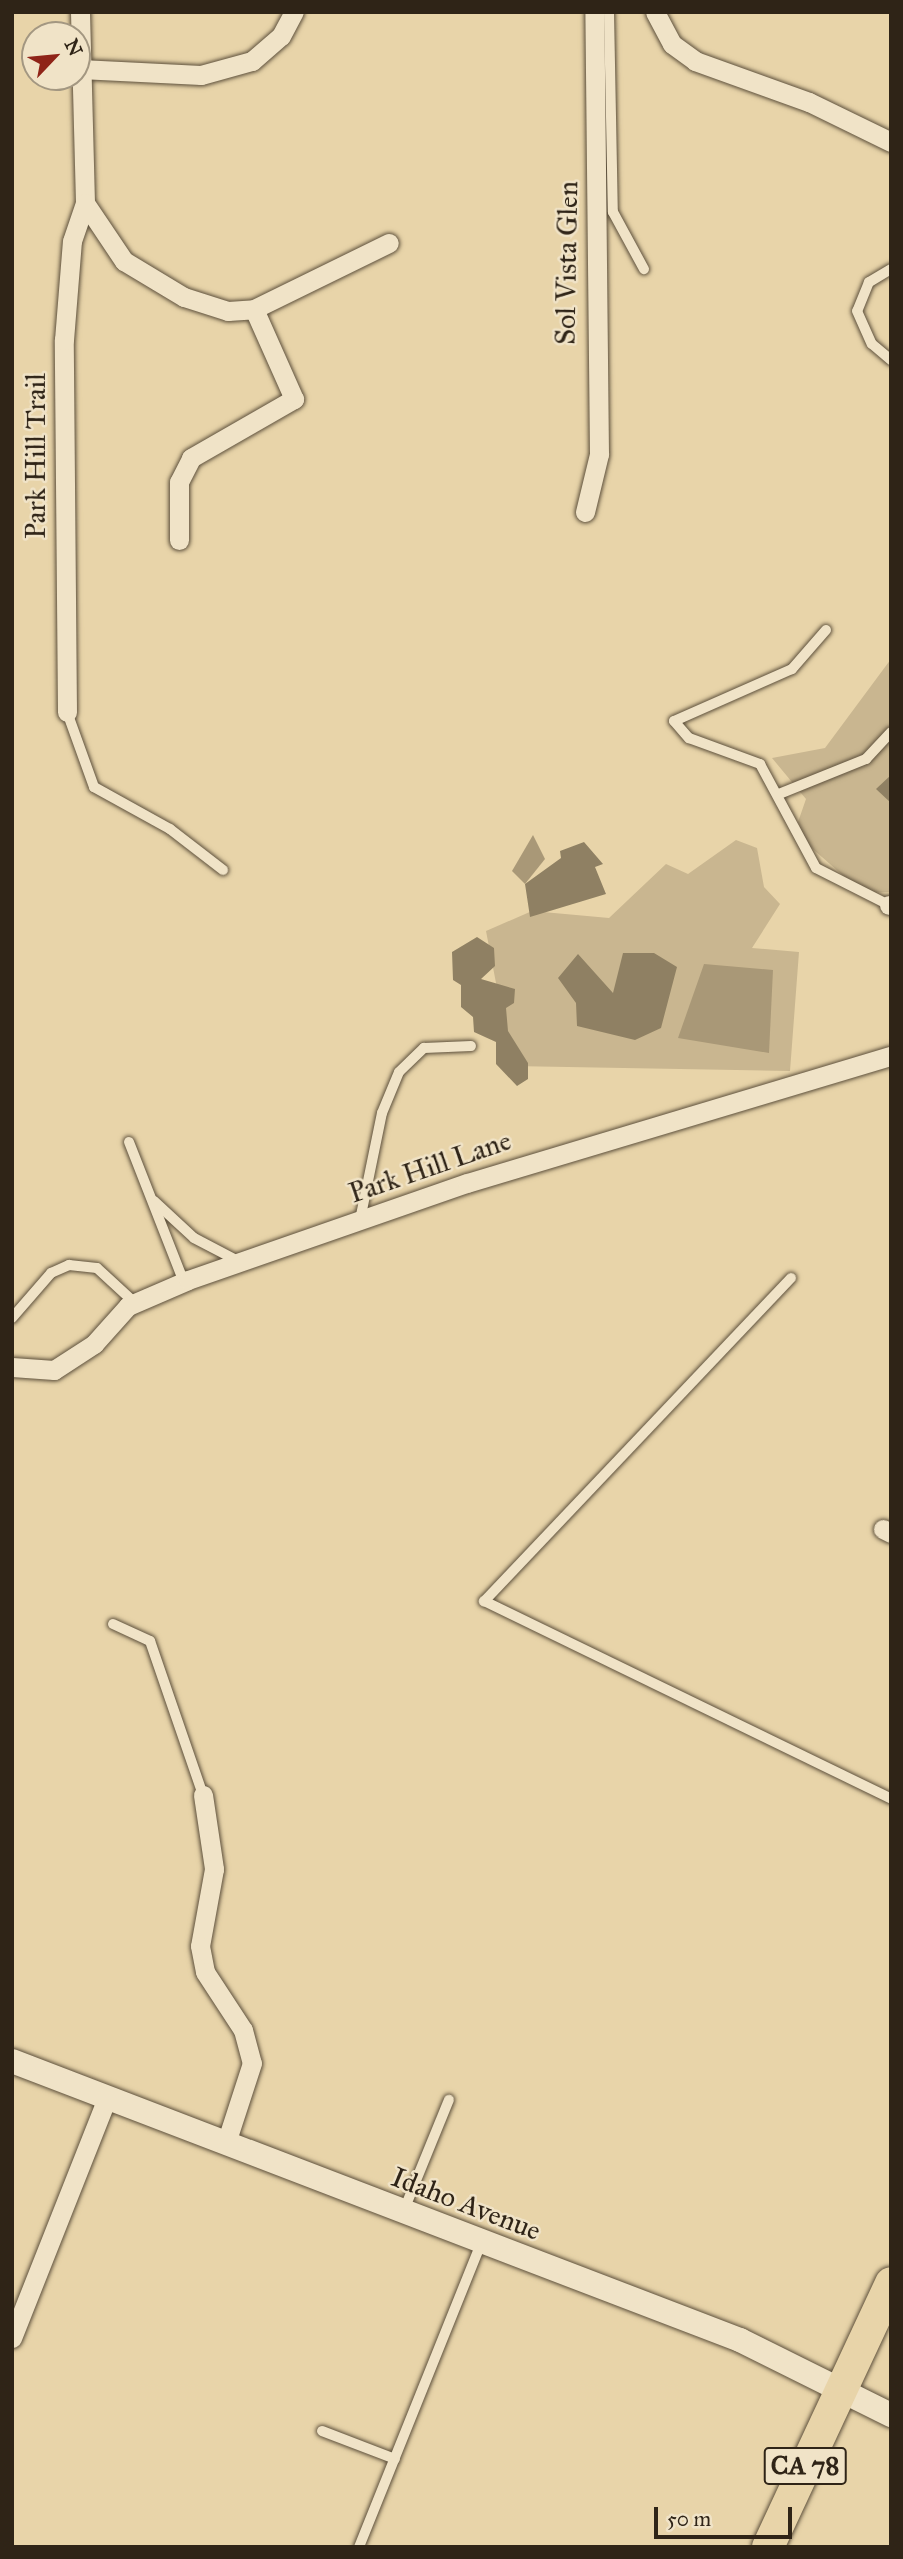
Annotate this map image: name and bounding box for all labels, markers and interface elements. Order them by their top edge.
north arrow [21,21,91,91]
text: N [60,35,87,60]
street label: Sol Vista Glen [549,181,585,345]
street label: Park Hill Trail [19,373,53,539]
street label: Park Hill Lane [345,1124,515,1210]
street label: Idaho Avenue [387,2160,545,2248]
road number: CA 78 [763,2444,847,2488]
scale bar [658,2492,796,2536]
text: 50 m [667,2506,711,2532]

